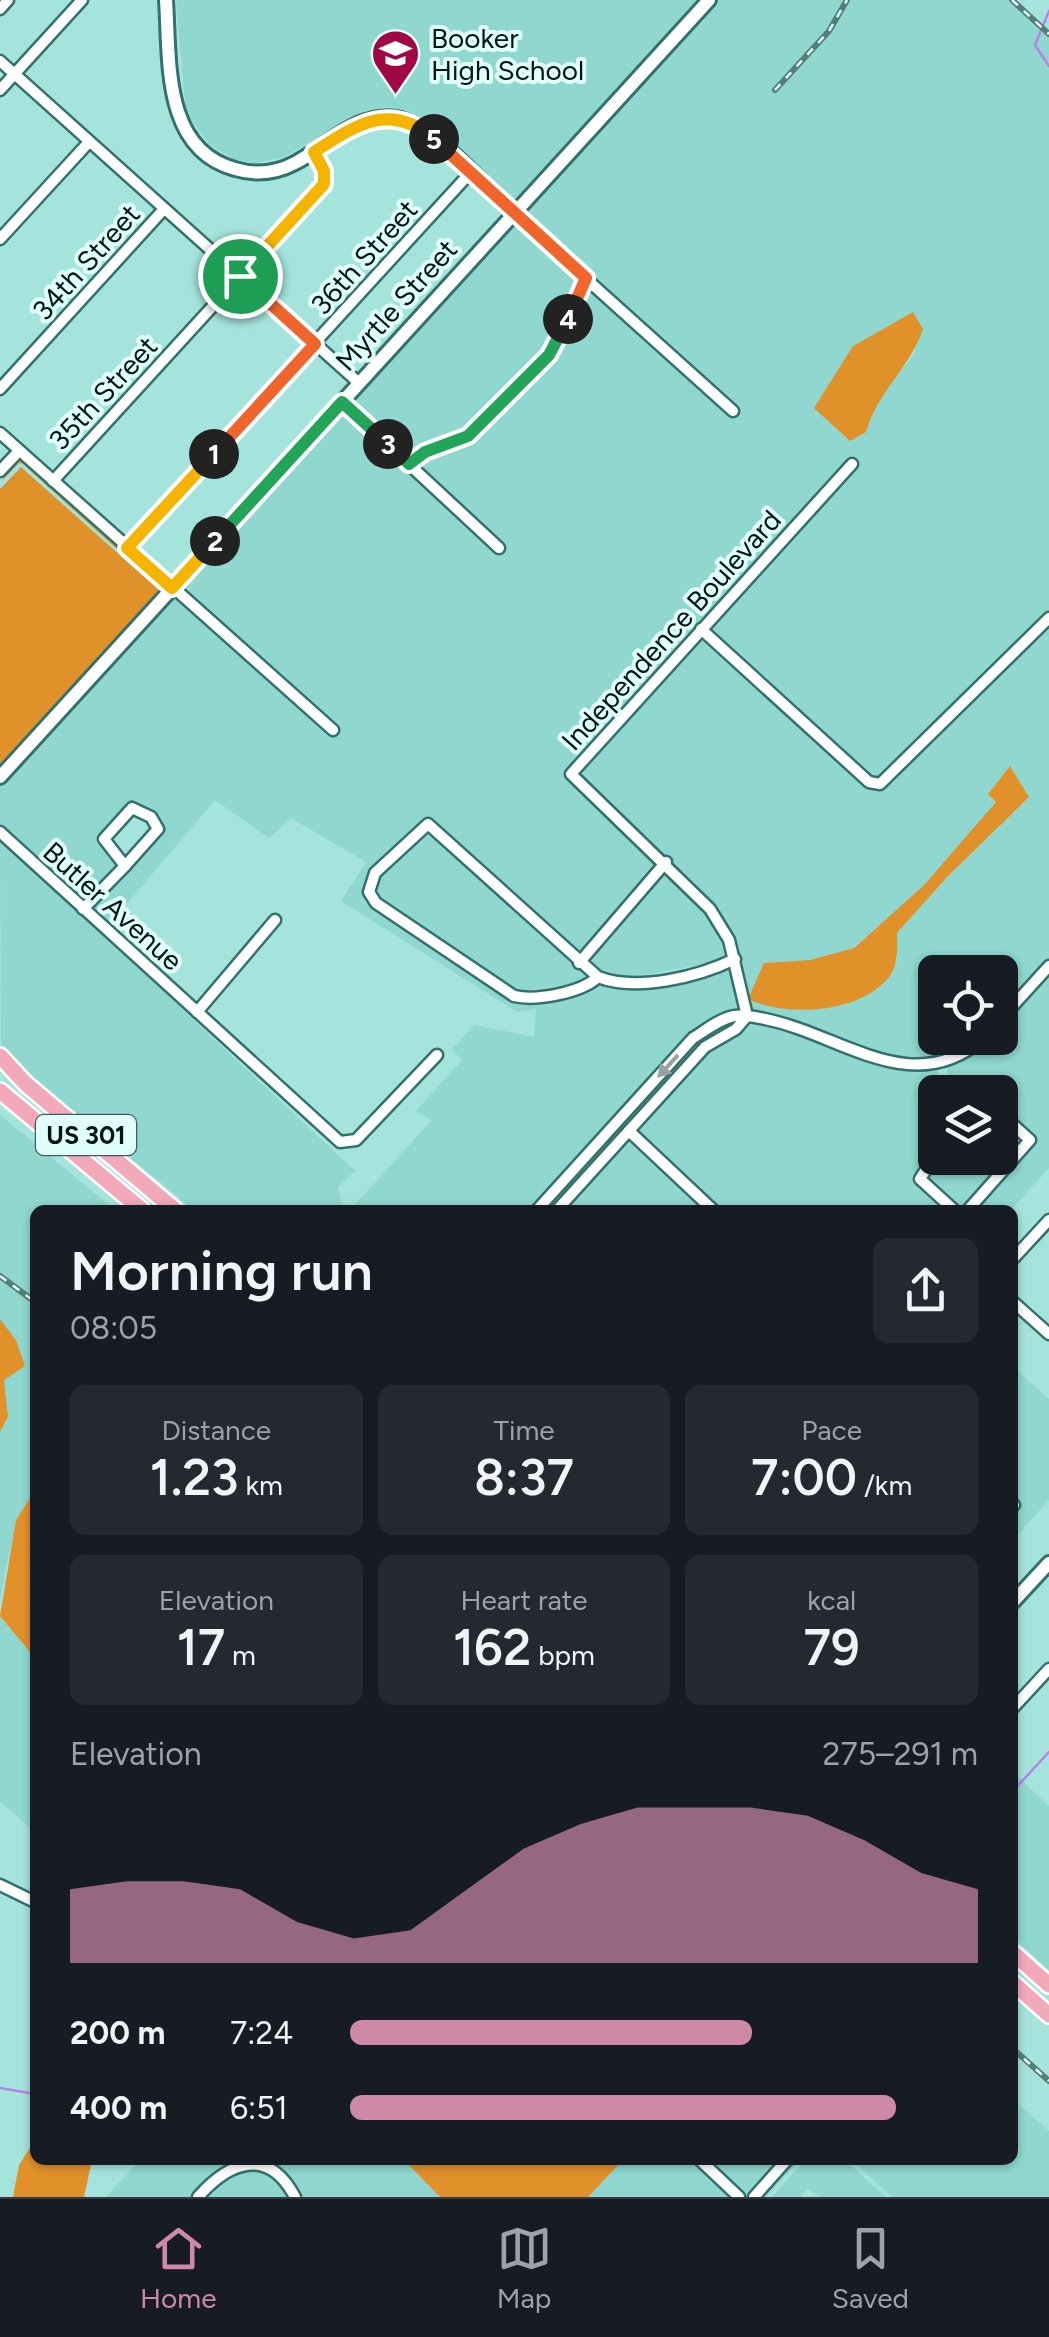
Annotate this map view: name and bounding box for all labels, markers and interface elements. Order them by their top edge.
place label: Booker High School [431,21,584,87]
school or university icon: Booker High School [370,28,422,96]
pin: 5 [409,114,459,164]
text: 5 [426,122,442,156]
street label: 36th Street [304,193,424,321]
street label: 34th Street [25,197,147,327]
street label: Myrtle Street [328,232,464,378]
pin [198,234,283,319]
icon: arrive [213,249,268,304]
pin: 4 [543,294,593,344]
text: 4 [559,302,577,336]
street label: 35th Street [42,329,164,457]
pin: 3 [363,419,413,469]
text: 3 [380,427,396,461]
pin: 1 [189,429,239,479]
text: 1 [208,437,220,471]
street label: Independence Boulevard [554,503,788,757]
pin: 2 [190,516,240,566]
text: 2 [207,524,223,558]
street label: Butler Avenue [36,835,190,977]
map controls [918,955,1018,1175]
button: locate [918,955,1018,1055]
one-way arrow [657,1053,679,1078]
button: layers [918,1075,1018,1175]
road number: US 301 [36,1115,136,1155]
text: Morning run [70,1238,373,1304]
button: share [873,1238,978,1343]
text: 08:05 [70,1309,157,1347]
text: Distance [161,1413,271,1447]
text: Time [493,1413,555,1447]
text: Pace [801,1413,862,1447]
text: 1.23 [150,1447,238,1508]
text: 8:37 [474,1447,574,1508]
text: 7:00 [751,1447,857,1508]
text: km [238,1468,283,1502]
text: /km [857,1468,912,1502]
text: Elevation [159,1583,274,1617]
text: Heart rate [460,1583,588,1617]
text: kcal [807,1583,856,1617]
text: 17 [177,1617,225,1678]
text: 162 [453,1617,531,1678]
text: 79 [804,1617,860,1678]
text: m [225,1638,256,1672]
text: bpm [531,1638,595,1672]
text: Elevation [70,1735,202,1773]
text: 275–291 m [823,1735,978,1773]
text: 200 m [70,2014,166,2052]
text: 7:24 [230,2014,293,2052]
text: 400 m [70,2089,167,2127]
text: 6:51 [230,2089,288,2127]
tab: Home [140,2221,216,2315]
tab: Map [497,2221,552,2315]
tab: Saved [832,2221,909,2315]

